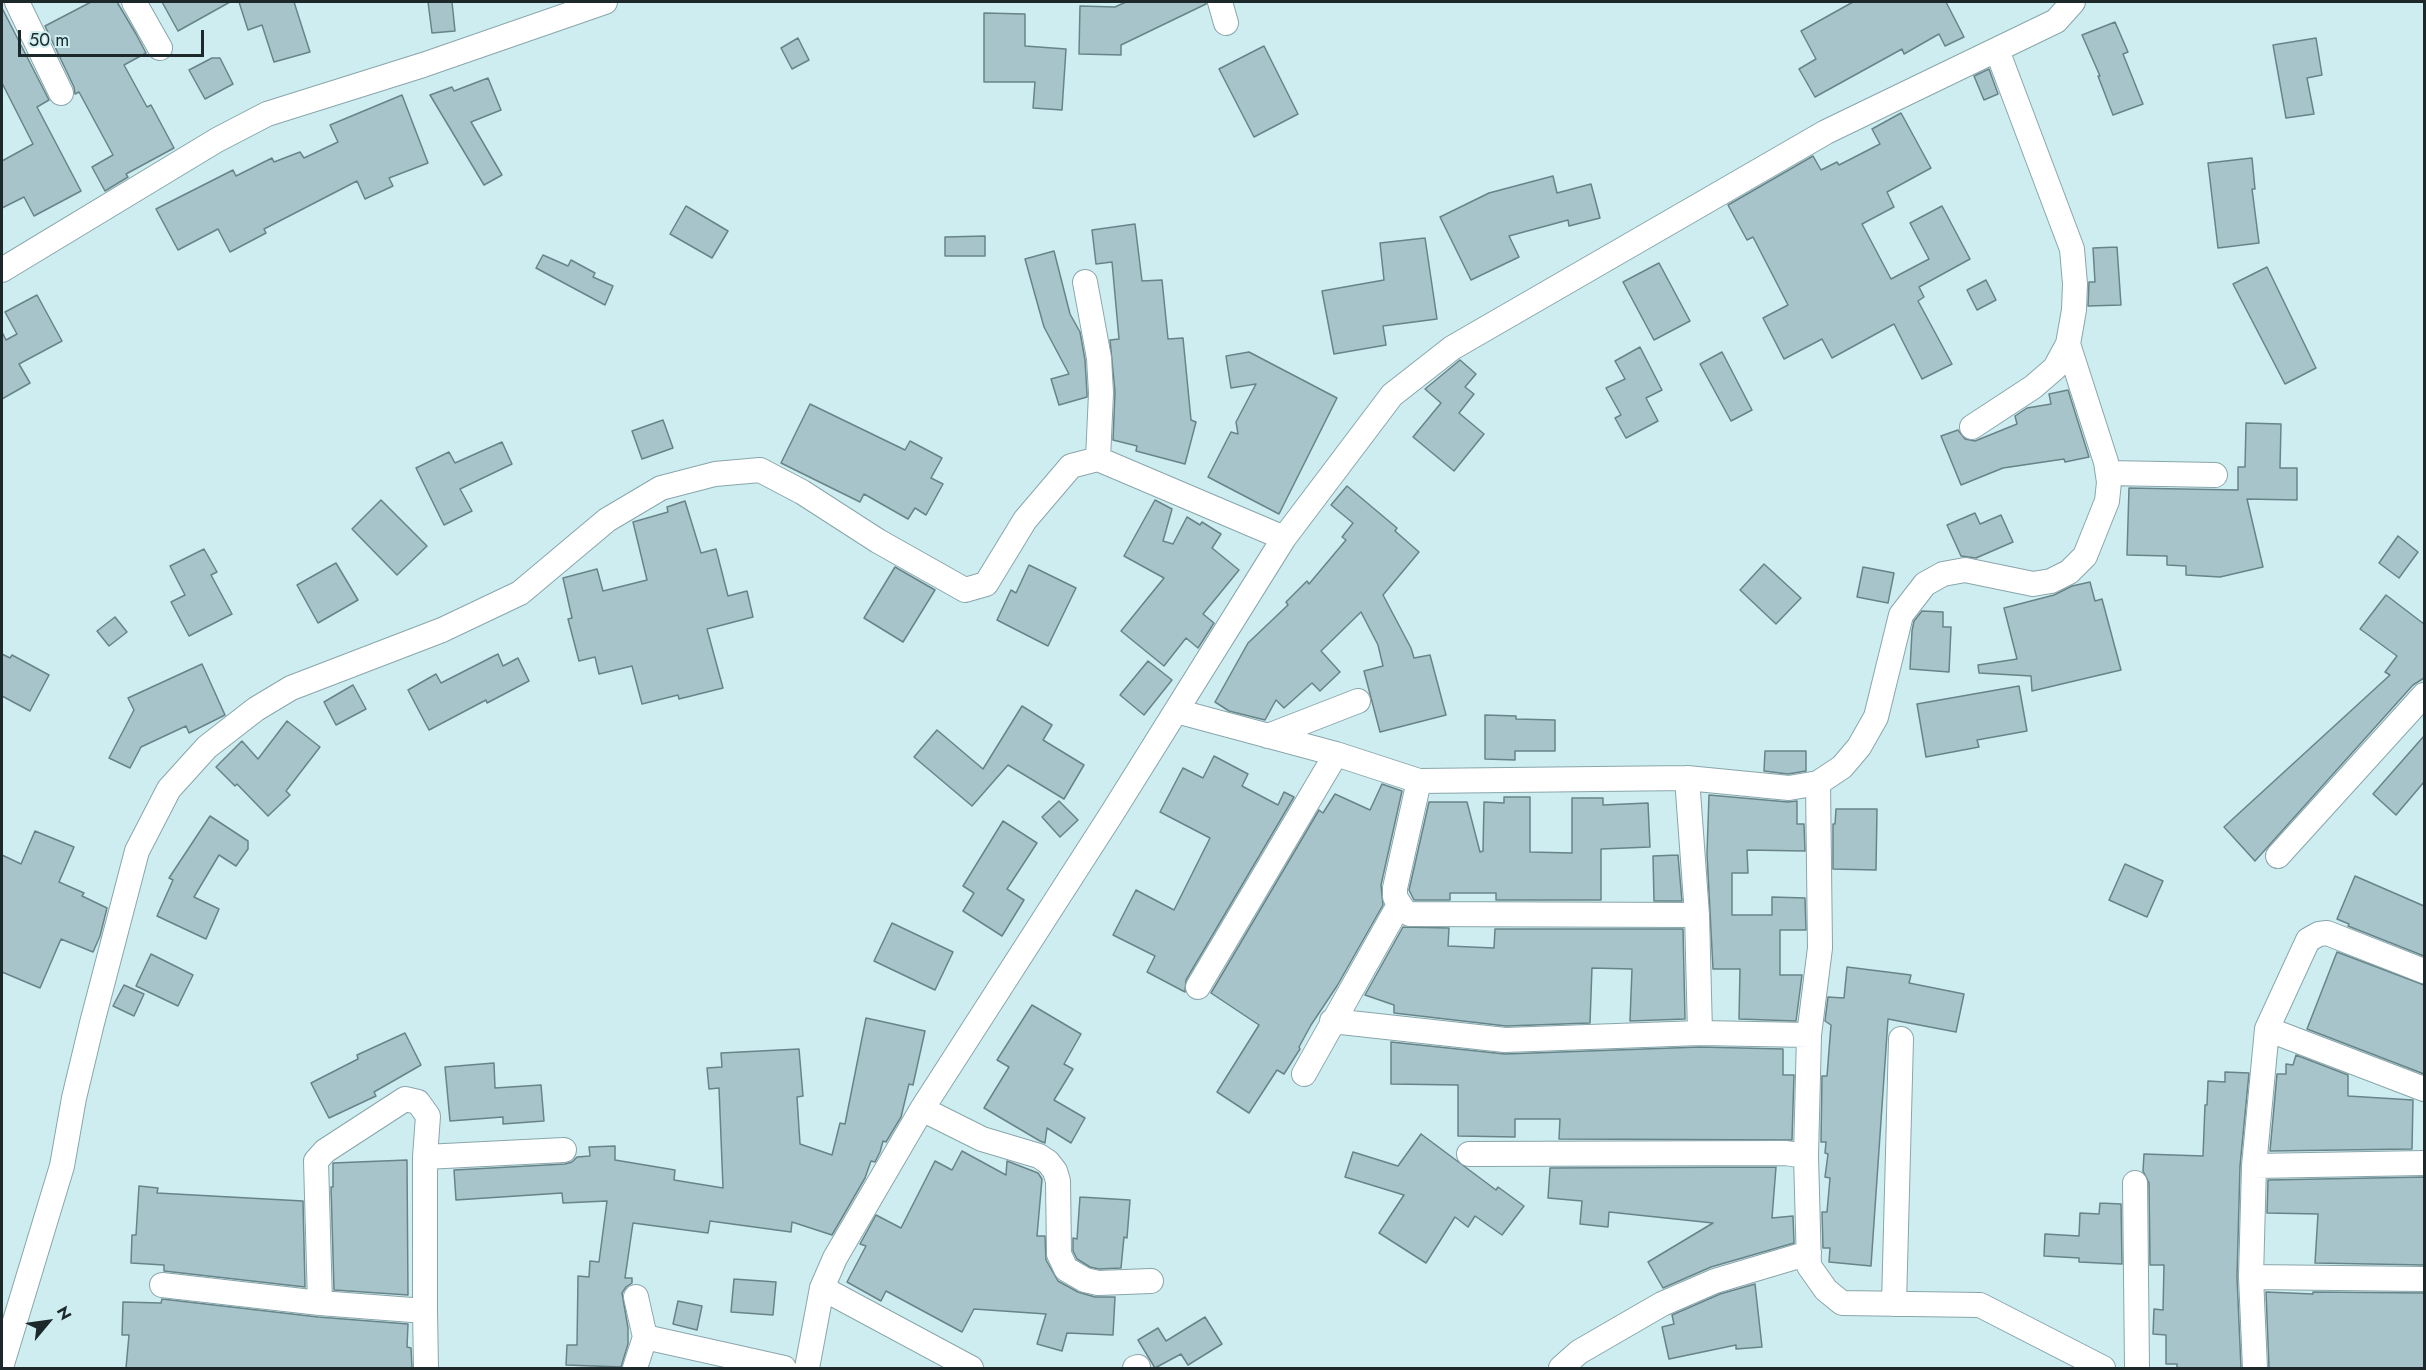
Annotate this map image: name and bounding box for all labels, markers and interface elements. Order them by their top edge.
scale bar [21,18,207,56]
text: 50 m [29,27,69,53]
north arrow [18,1292,78,1352]
text: N [51,1302,77,1324]

